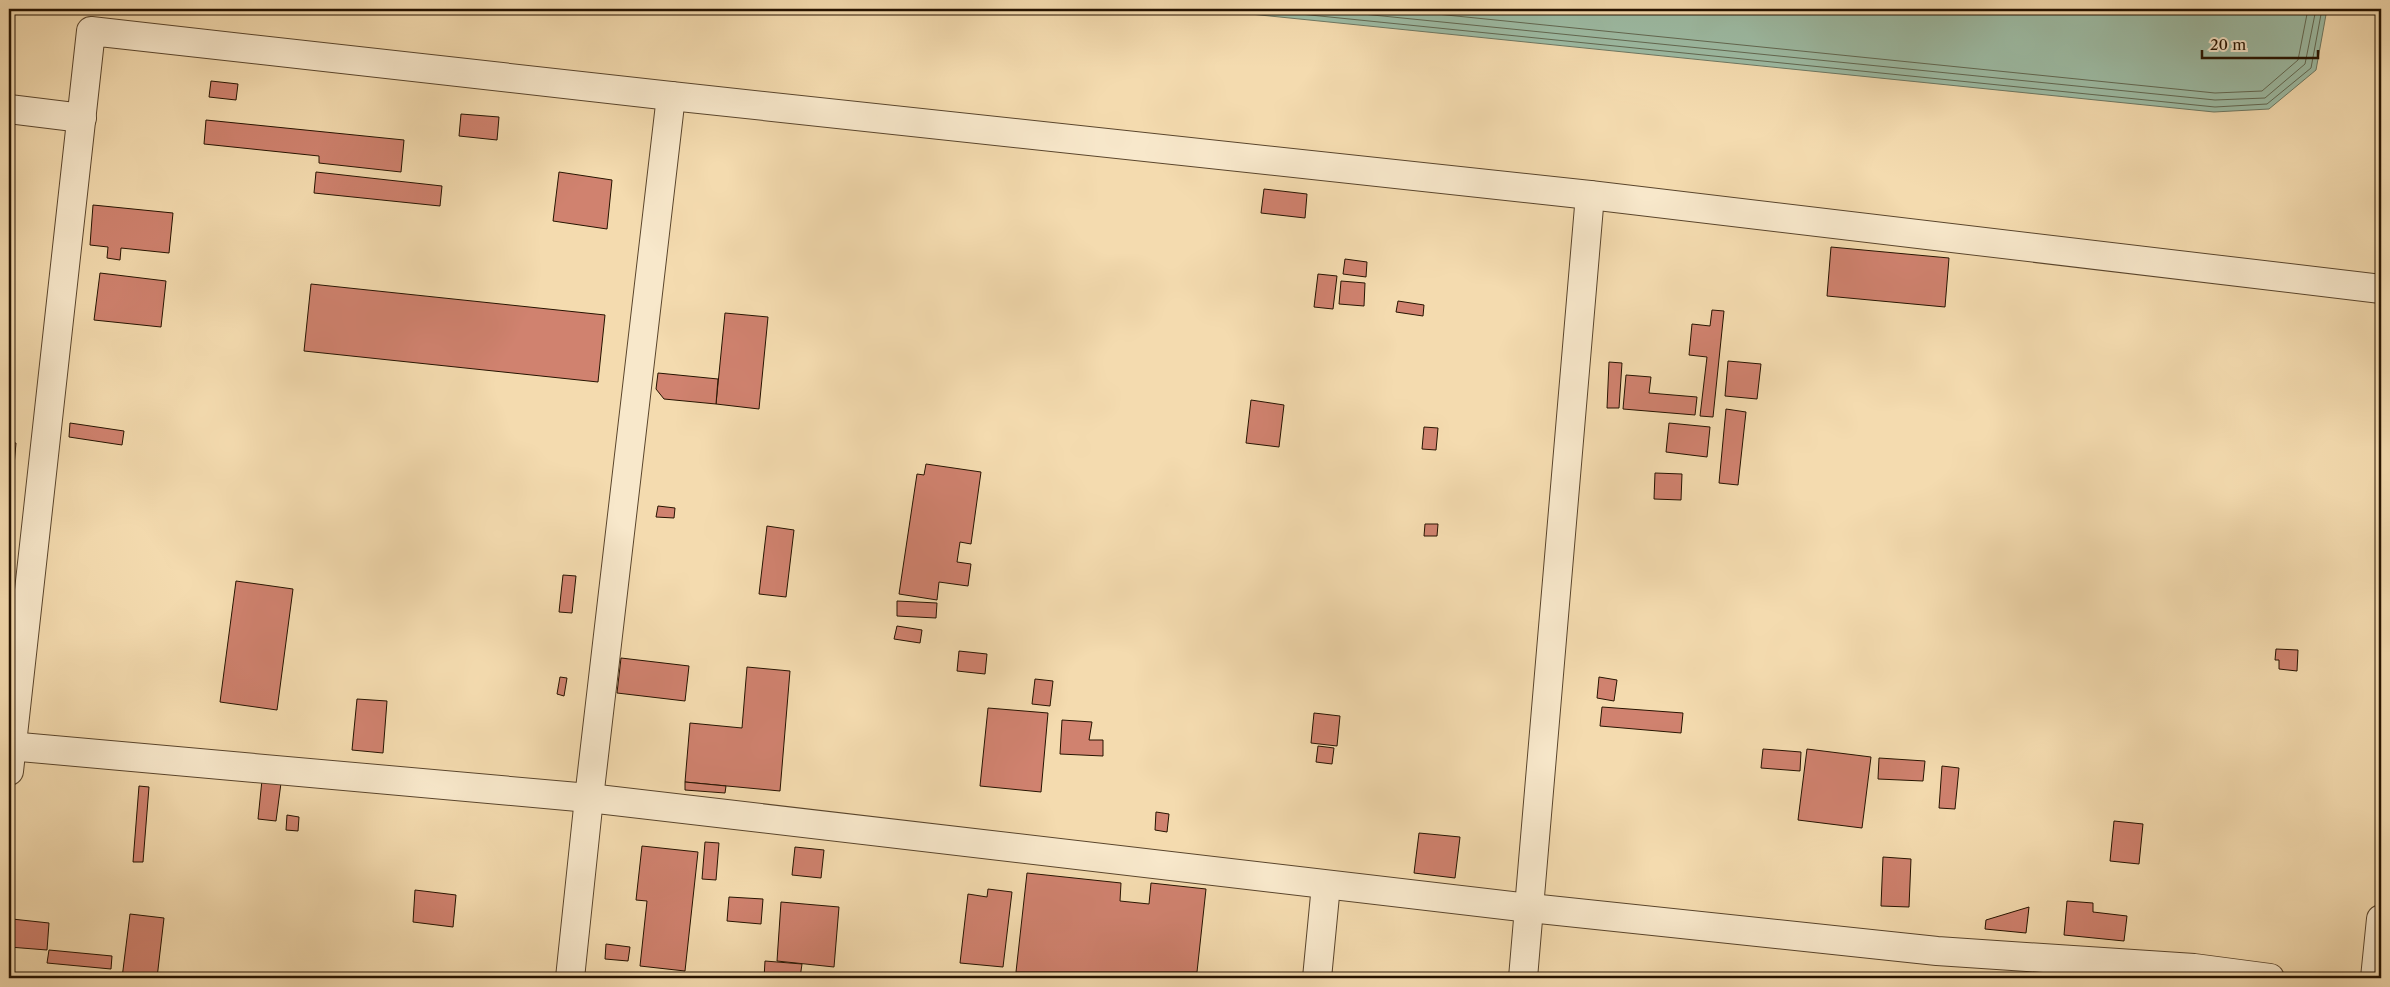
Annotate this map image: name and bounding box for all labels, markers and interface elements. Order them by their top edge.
scale bar [2202,28,2319,60]
text: 20 m [2210,35,2246,54]

